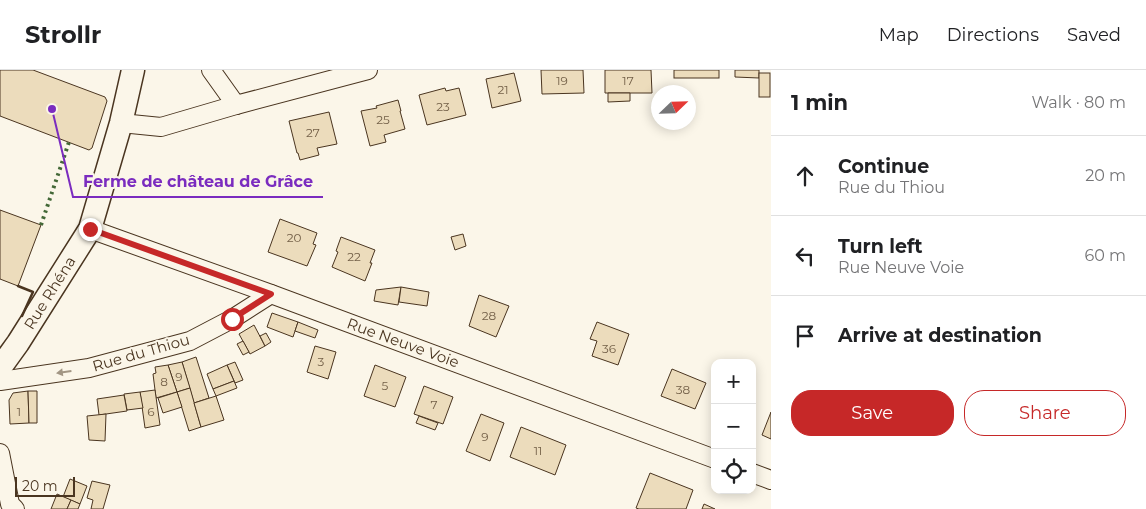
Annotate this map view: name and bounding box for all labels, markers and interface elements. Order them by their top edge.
text: Strollr [25,20,101,49]
text: Map [879,24,919,46]
text: Directions [947,24,1039,46]
text: Saved [1067,24,1121,46]
house number: 19 [556,73,568,88]
house number: 17 [622,73,634,88]
house number: 21 [497,82,509,97]
north arrow [651,85,696,130]
text: 1 min [791,90,848,115]
text: Walk · 80 m [1031,93,1126,112]
house number: 23 [436,99,450,114]
house number: 25 [376,112,390,127]
house number: 27 [306,125,320,140]
text: Continue [838,155,929,178]
icon: ahead [791,162,819,190]
callout: Ferme de château de Grâce [73,166,323,197]
text: 20 m [1085,166,1126,185]
text: Ferme de château de Grâce [83,172,313,191]
text: Rue du Thiou [838,178,945,197]
route end [79,218,102,241]
house number: 20 [287,230,301,245]
text: Turn left [838,235,923,258]
icon: left [791,242,819,270]
text: 60 m [1084,246,1126,265]
house number: 22 [347,249,361,264]
street label: Rue Rhéna [20,253,80,333]
text: Rue Neuve Voie [838,258,964,277]
route start [221,308,244,331]
house number: 28 [482,308,497,323]
street label: Rue Neuve Voie [344,313,462,372]
icon: arrive [791,322,819,350]
text: Arrive at destination [838,324,1042,347]
street label: Rue du Thiou [90,330,192,375]
house number: 36 [602,341,616,356]
house number: 3 [318,354,325,369]
map controls [711,359,756,494]
button: + [711,359,756,404]
one-way arrow [55,368,71,376]
house number: 9 [175,369,183,384]
house number: 8 [160,374,168,389]
house number: 5 [382,378,389,393]
house number: 38 [676,382,691,397]
button: Save [791,390,954,436]
button: Share [964,390,1126,436]
house number: 7 [430,397,438,412]
house number: 1 [17,404,21,419]
house number: 6 [147,404,155,419]
button: − [711,404,756,449]
house number: 9 [481,429,489,444]
house number: 11 [534,443,542,458]
button: locate [711,449,756,494]
scale bar [15,474,75,497]
text: 20 m [22,477,58,495]

